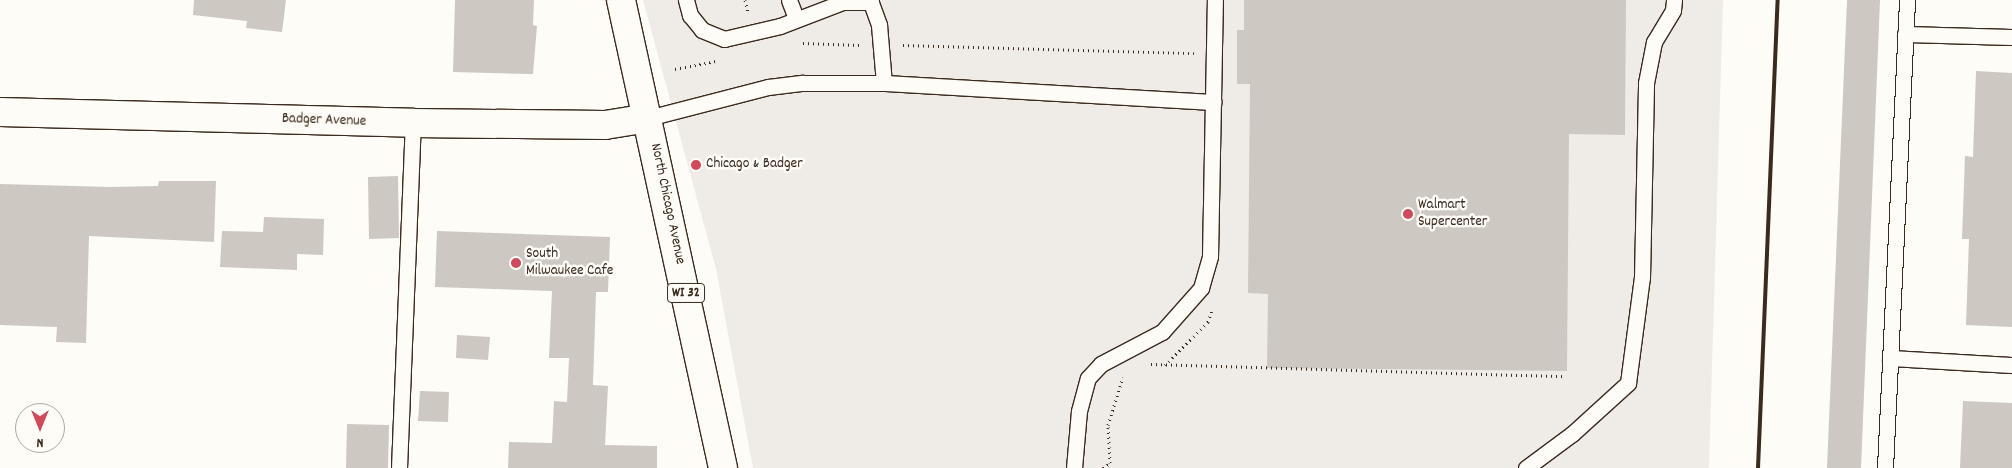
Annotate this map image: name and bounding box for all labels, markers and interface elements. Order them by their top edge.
street label: Badger Avenue [282,111,366,131]
street label: North Chicago Avenue [645,142,689,266]
place label: Chicago & Badger [706,156,803,174]
marker: Chicago & Badger [690,159,702,171]
place label: Walmart Supercenter [1418,196,1487,231]
marker: Walmart Supercenter [1402,208,1414,220]
place label: South Milwaukee Cafe [526,245,613,280]
marker: South Milwaukee Cafe [510,257,522,269]
road number: WI 32 [666,282,706,304]
north arrow [15,403,65,453]
text: N [37,432,43,452]

